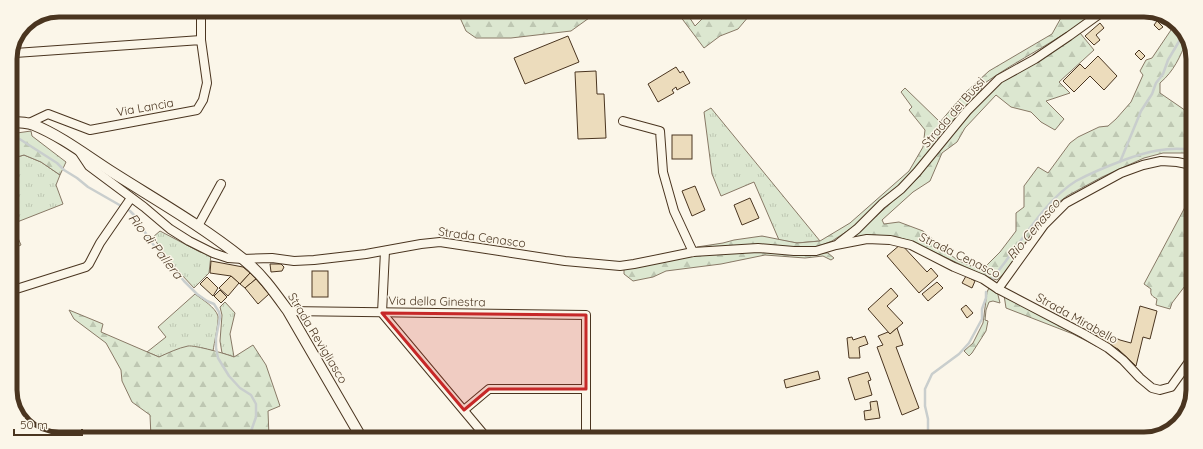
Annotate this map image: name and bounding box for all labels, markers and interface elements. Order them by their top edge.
street label: Strada dei Bussi [918,74,988,150]
street label: Via Lancia [115,95,175,119]
water label: Rio Cenasco [1003,194,1064,263]
water label: Rio di Pallera [126,210,187,283]
street label: Strada Cenasco [437,223,527,251]
street label: Strada Cenasco [917,229,1003,281]
street label: Strada Mirabello [1033,289,1121,347]
street label: Strada Revigliasco [285,290,351,386]
street label: Via della Ginestra [388,293,486,309]
scale bar [14,411,82,437]
text: 50 m [20,417,48,432]

